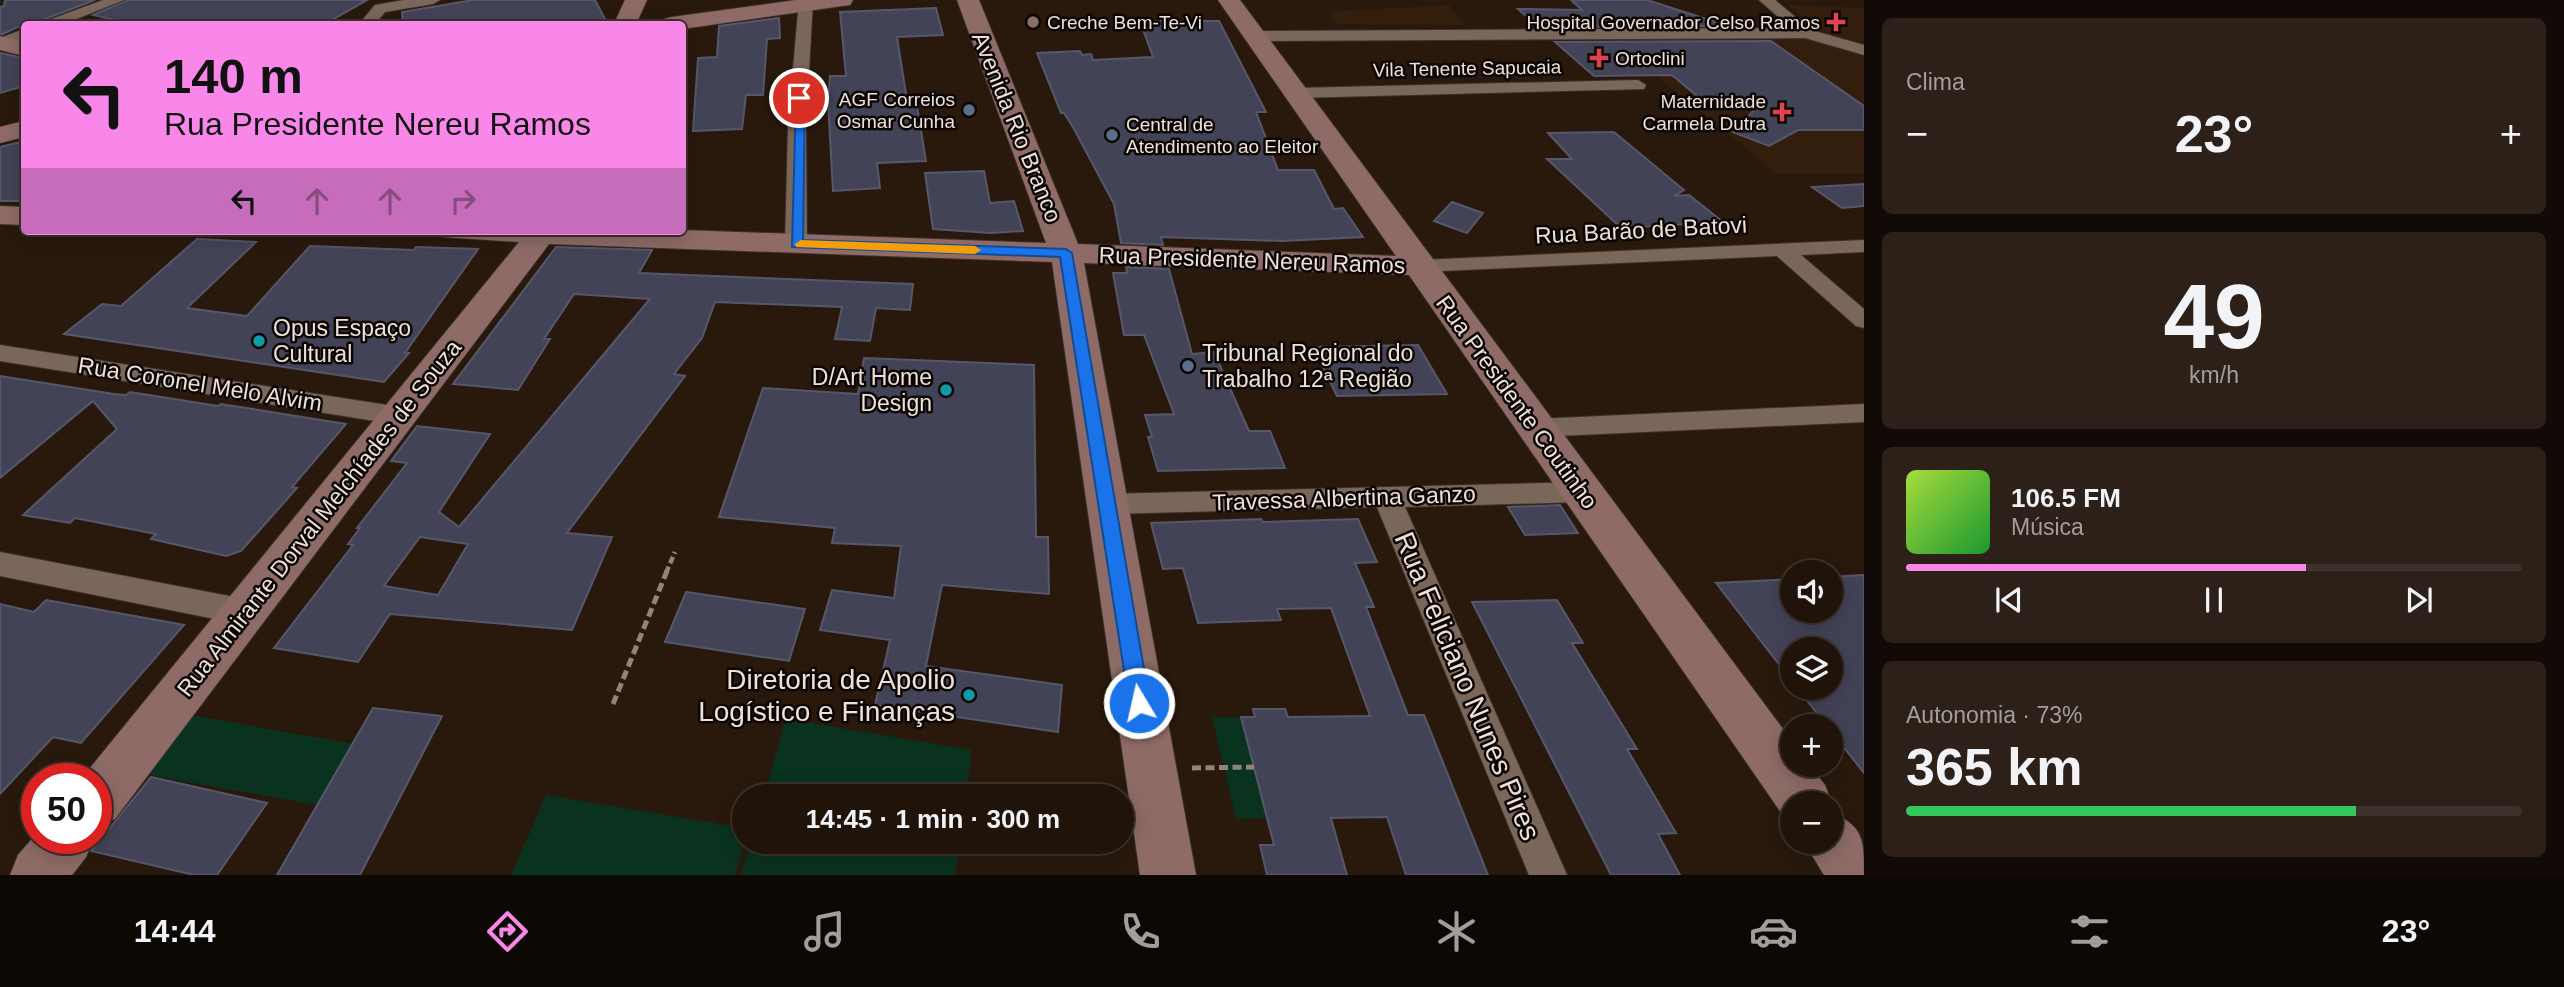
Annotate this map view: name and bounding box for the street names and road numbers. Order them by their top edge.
street label: Avenida Rio Branco [967,28,1067,226]
street label: Vila Tenente Sapucaia [1373,56,1562,81]
street label: Rua Barão de Batovi [1534,211,1748,249]
street label: Rua Presidente Nereu Ramos [1098,242,1406,278]
street label: Rua Presidente Coutinho [1431,290,1603,514]
street label: Rua Almirante Dorval Melchíades de Souza [172,335,466,701]
street label: Rua Coronel Melo Alvim [76,352,324,416]
street label: Travessa Albertina Ganzo [1212,480,1476,516]
street label: Rua Feliciano Nunes Pires [1389,528,1547,845]

